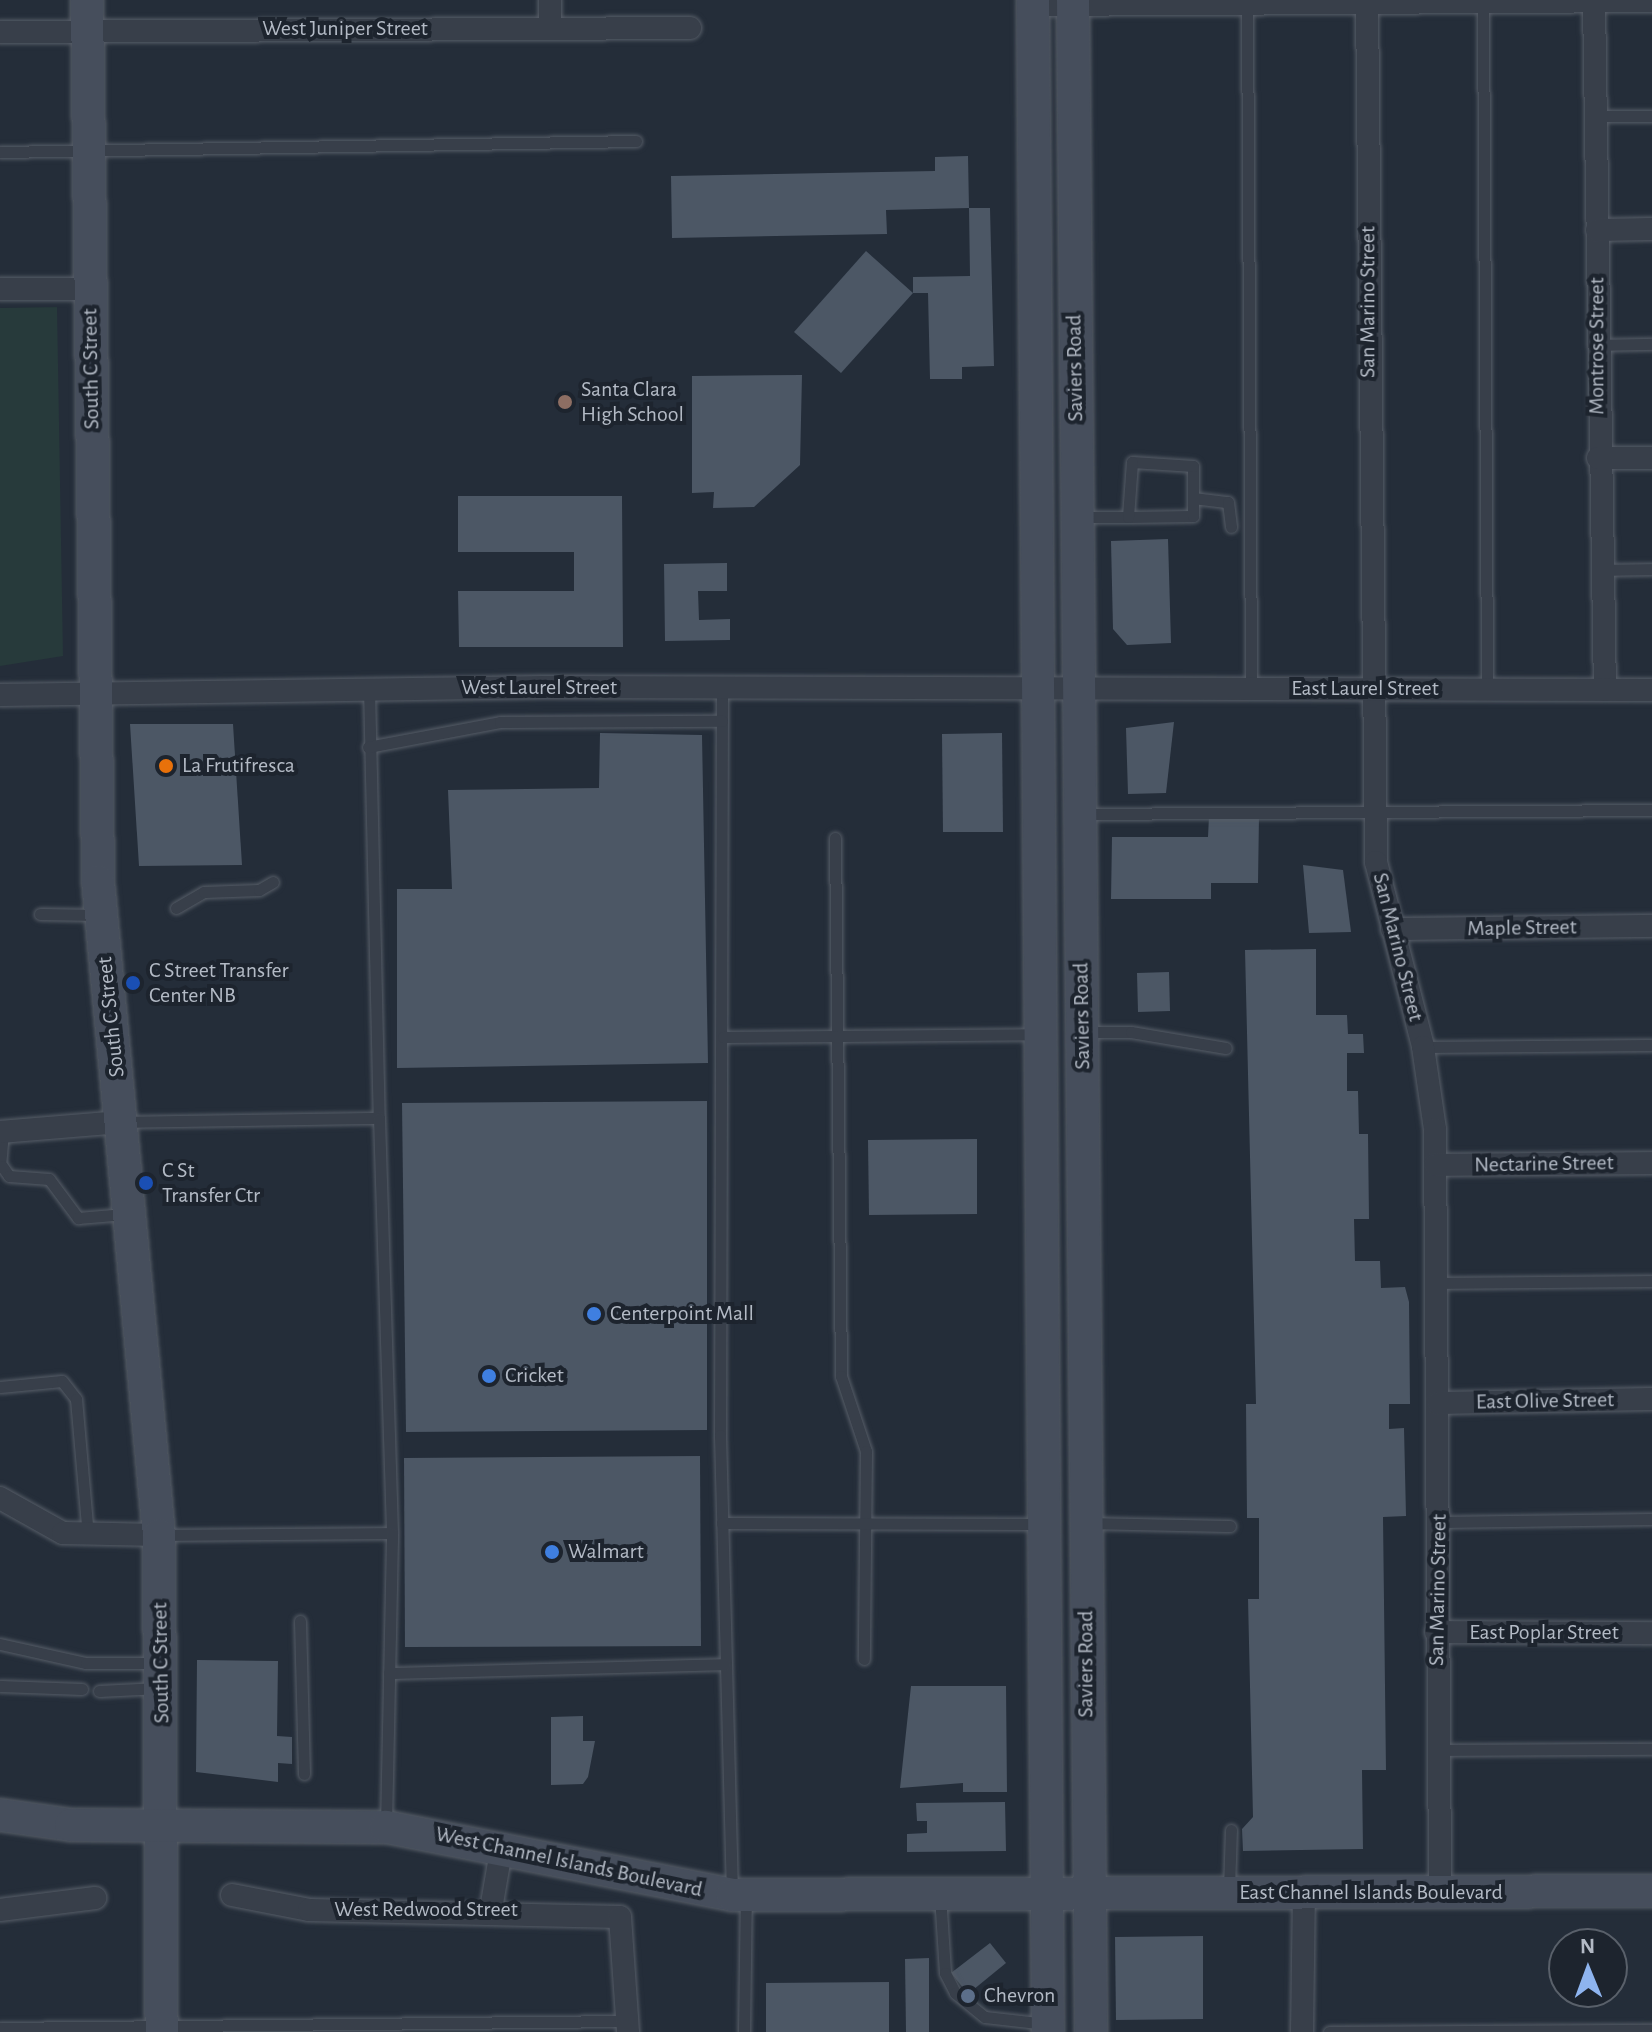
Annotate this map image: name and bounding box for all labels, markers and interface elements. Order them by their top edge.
street label: West Juniper Street [262,16,428,42]
street label: San Marino Street [1355,226,1381,378]
street label: Montrose Street [1584,277,1610,415]
street label: South C Street [77,308,105,430]
street label: Saviers Road [1061,314,1089,422]
place label: Santa Clara High School [581,376,684,428]
marker: Santa Clara High School [556,393,574,411]
street label: West Laurel Street [461,675,617,701]
street label: East Laurel Street [1291,676,1439,702]
place label: La Frutifresca [182,753,295,779]
marker: La Frutifresca [157,757,175,775]
street label: San Marino Street [1367,870,1429,1024]
street label: Maple Street [1467,914,1577,942]
street label: South C Street [92,955,130,1079]
place label: C Street Transfer Center NB [149,957,289,1008]
street label: Saviers Road [1068,962,1096,1070]
marker: C Street Transfer Center NB [124,974,142,992]
street label: Nectarine Street [1474,1150,1614,1178]
place label: C St Transfer Ctr [162,1157,260,1208]
marker: C St Transfer Ctr [137,1174,155,1192]
place label: Centerpoint Mall [610,1301,754,1327]
marker: Centerpoint Mall [585,1305,603,1323]
place label: Cricket [505,1363,564,1389]
marker: Cricket [480,1367,498,1385]
street label: East Olive Street [1476,1387,1614,1415]
street label: San Marino Street [1423,1514,1453,1666]
place label: Walmart [568,1539,644,1565]
marker: Walmart [543,1543,561,1561]
street label: South C Street [147,1602,175,1724]
street label: Saviers Road [1073,1610,1099,1718]
street label: East Poplar Street [1469,1620,1619,1646]
street label: West Channel Islands Boulevard [433,1821,705,1903]
street label: East Channel Islands Boulevard [1239,1880,1503,1906]
street label: West Redwood Street [334,1897,518,1923]
north arrow [1548,1928,1628,2008]
text: N [1580,1935,1595,1957]
place label: Chevron [984,1983,1055,2009]
marker: Chevron [959,1987,977,2005]

